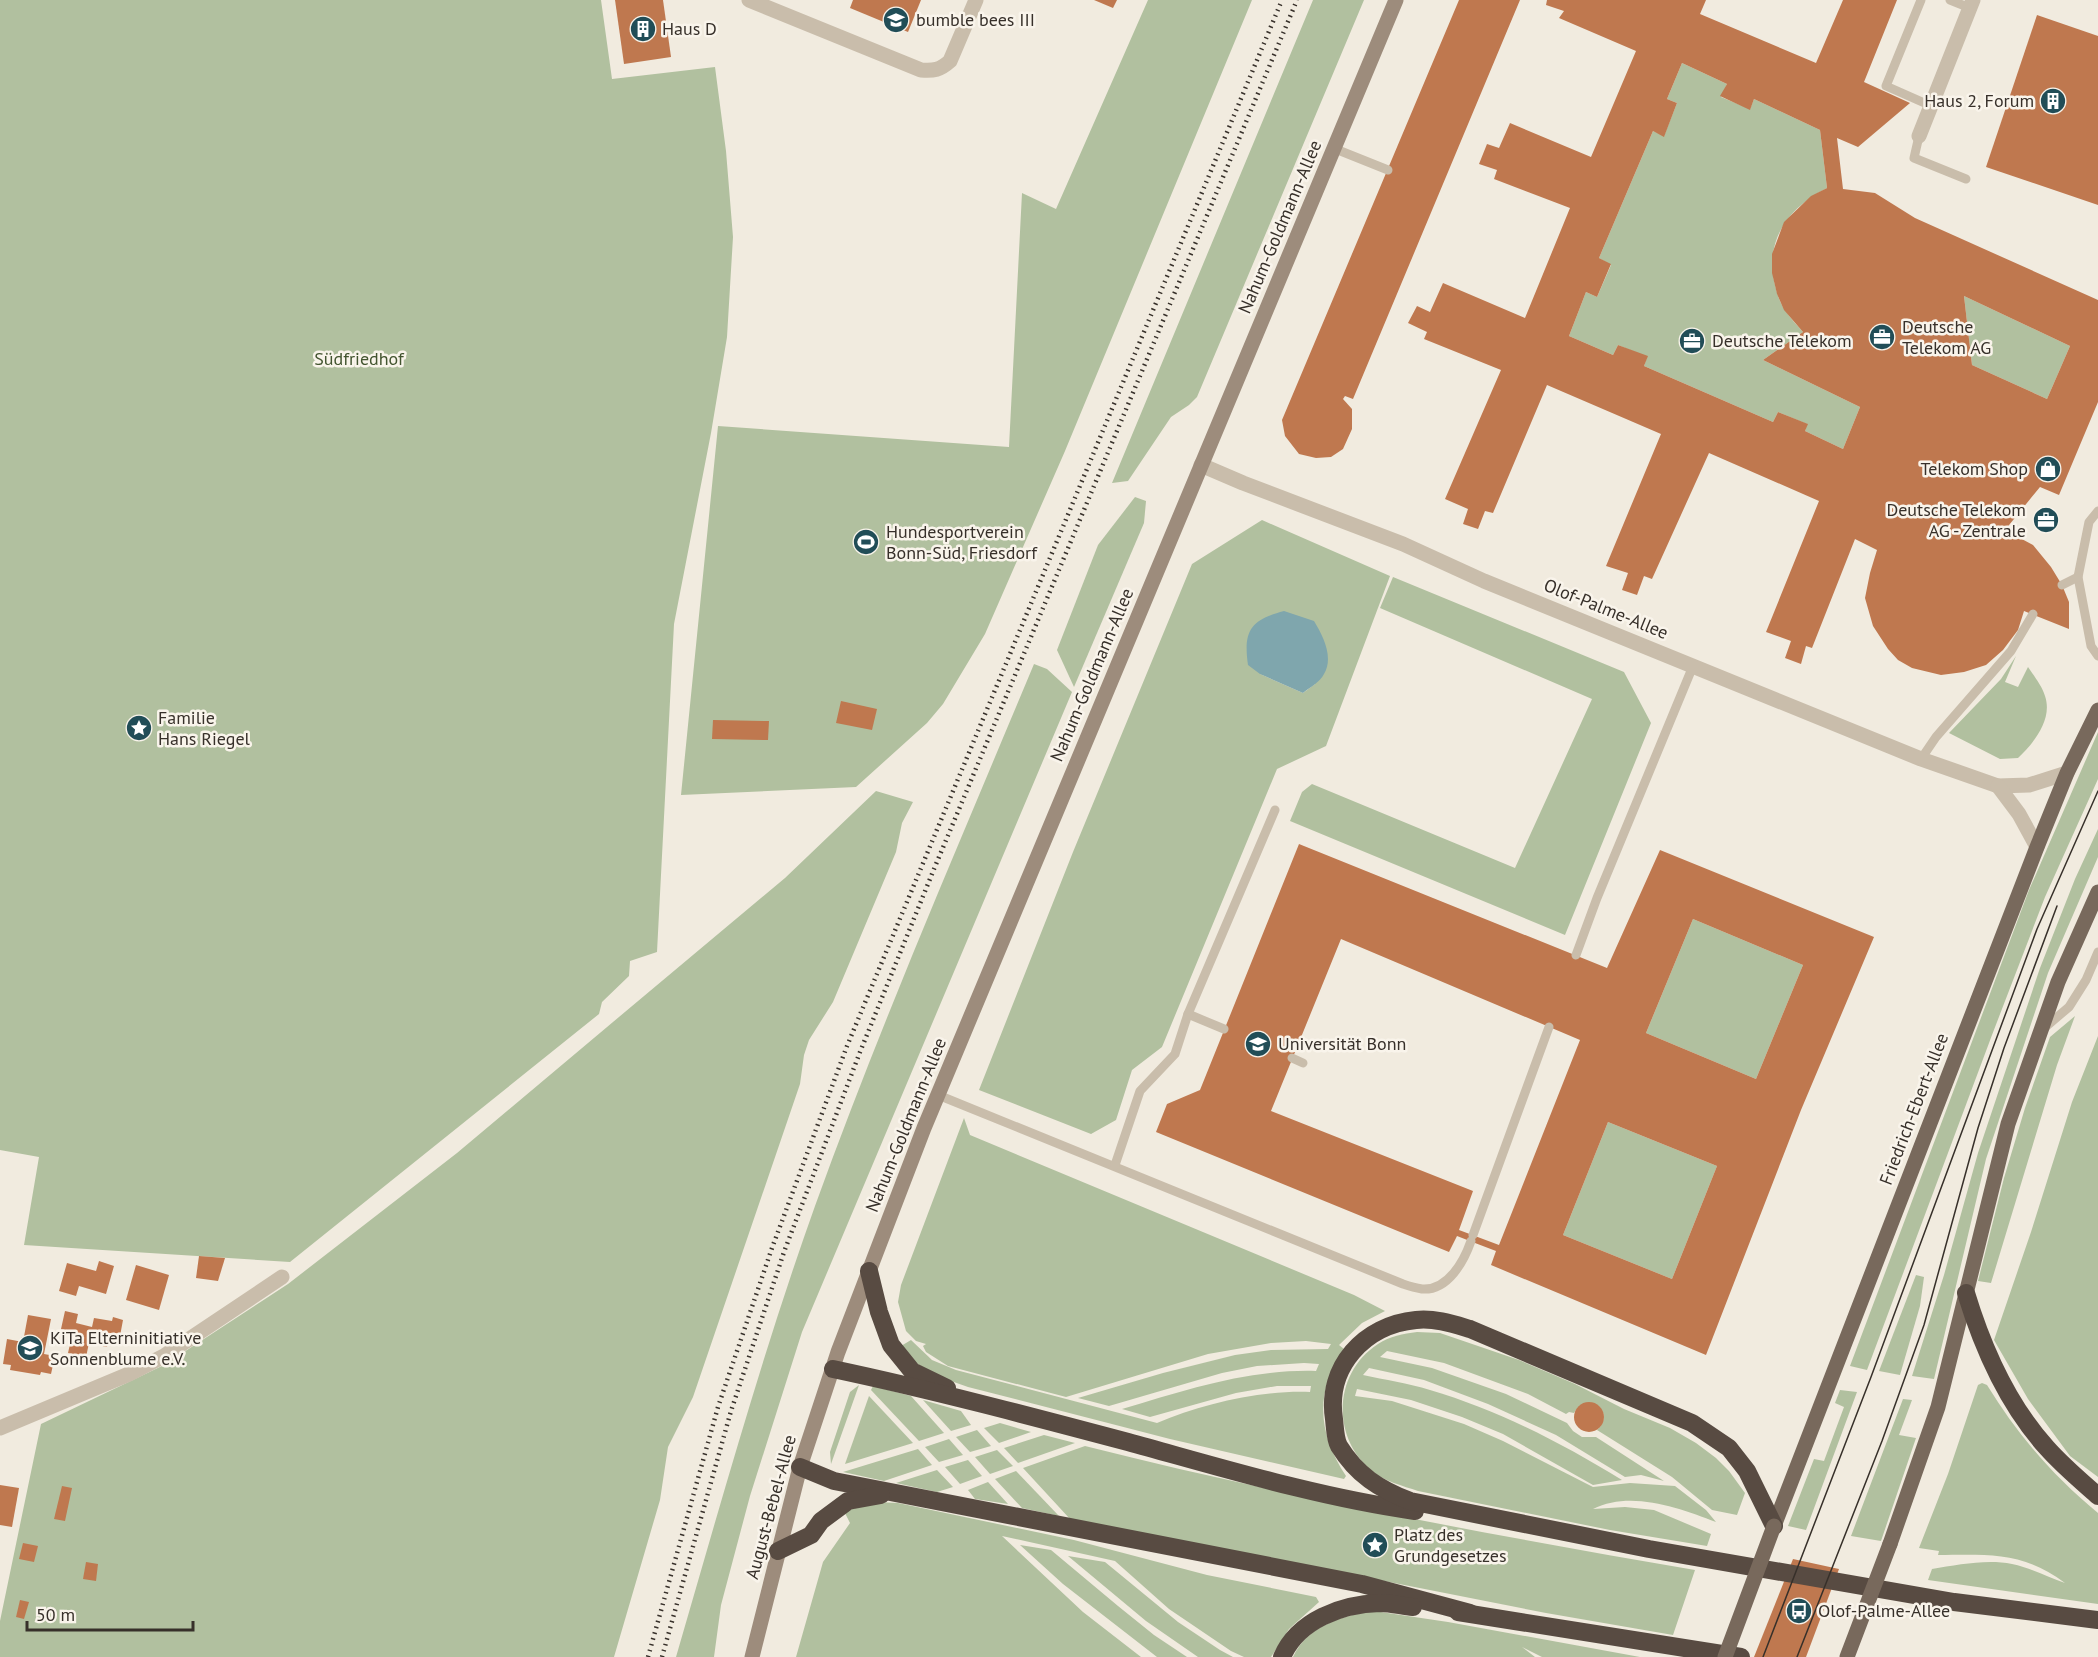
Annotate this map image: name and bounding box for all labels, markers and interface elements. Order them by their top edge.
school or university icon: bumble bees III [881,5,911,35]
place label: bumble bees III [916,8,1035,31]
building icon: Haus D [628,14,658,44]
place label: Haus D [662,17,717,40]
building icon: Haus 2, Forum [2038,86,2068,116]
place label: Haus 2, Forum [1924,89,2034,112]
street label: Nahum-Goldmann-Allee [1233,137,1326,317]
place label: Deutsche Telekom AG [1902,315,1991,359]
office icon: Deutsche Telekom AG [1867,322,1897,352]
office icon: Deutsche Telekom [1677,326,1707,356]
place label: Deutsche Telekom [1712,329,1852,352]
park label: Südfriedhof [314,347,405,370]
shop icon: Telekom Shop [2033,454,2063,484]
place label: Telekom Shop [1921,457,2028,480]
place label: Deutsche Telekom AG - Zentrale [1886,498,2026,542]
office icon: Deutsche Telekom AG - Zentrale [2031,505,2061,535]
place label: Hundesportverein Bonn-Süd, Friesdorf [886,520,1038,564]
sports icon: Hundesportverein Bonn-Süd, Friesdorf [851,527,881,557]
street label: Olof-Palme-Allee [1541,573,1672,644]
street label: Nahum-Goldmann-Allee [1045,585,1138,765]
place label: Familie Hans Riegel [158,706,251,750]
place icon: Familie Hans Riegel [124,713,154,743]
school or university icon: Universität Bonn [1243,1029,1273,1059]
street label: Friedrich-Ebert-Allee [1874,1030,1953,1188]
place label: Universität Bonn [1278,1032,1406,1055]
street label: Nahum-Goldmann-Allee [860,1034,951,1215]
place label: KiTa Elterninitiative Sonnenblume e.V. [50,1326,201,1370]
school or university icon: KiTa Elterninitiative Sonnenblume e.V. [15,1333,45,1363]
street label: August-Bebel-Allee [740,1432,801,1582]
place label: Platz des Grundgesetzes [1394,1523,1506,1567]
place icon: Platz des Grundgesetzes [1360,1530,1390,1560]
scale bar [27,1594,194,1632]
bus stop icon: Olof-Palme-Allee [1784,1596,1814,1626]
place label: Olof-Palme-Allee [1818,1599,1950,1622]
text: 50 m [36,1603,75,1626]

